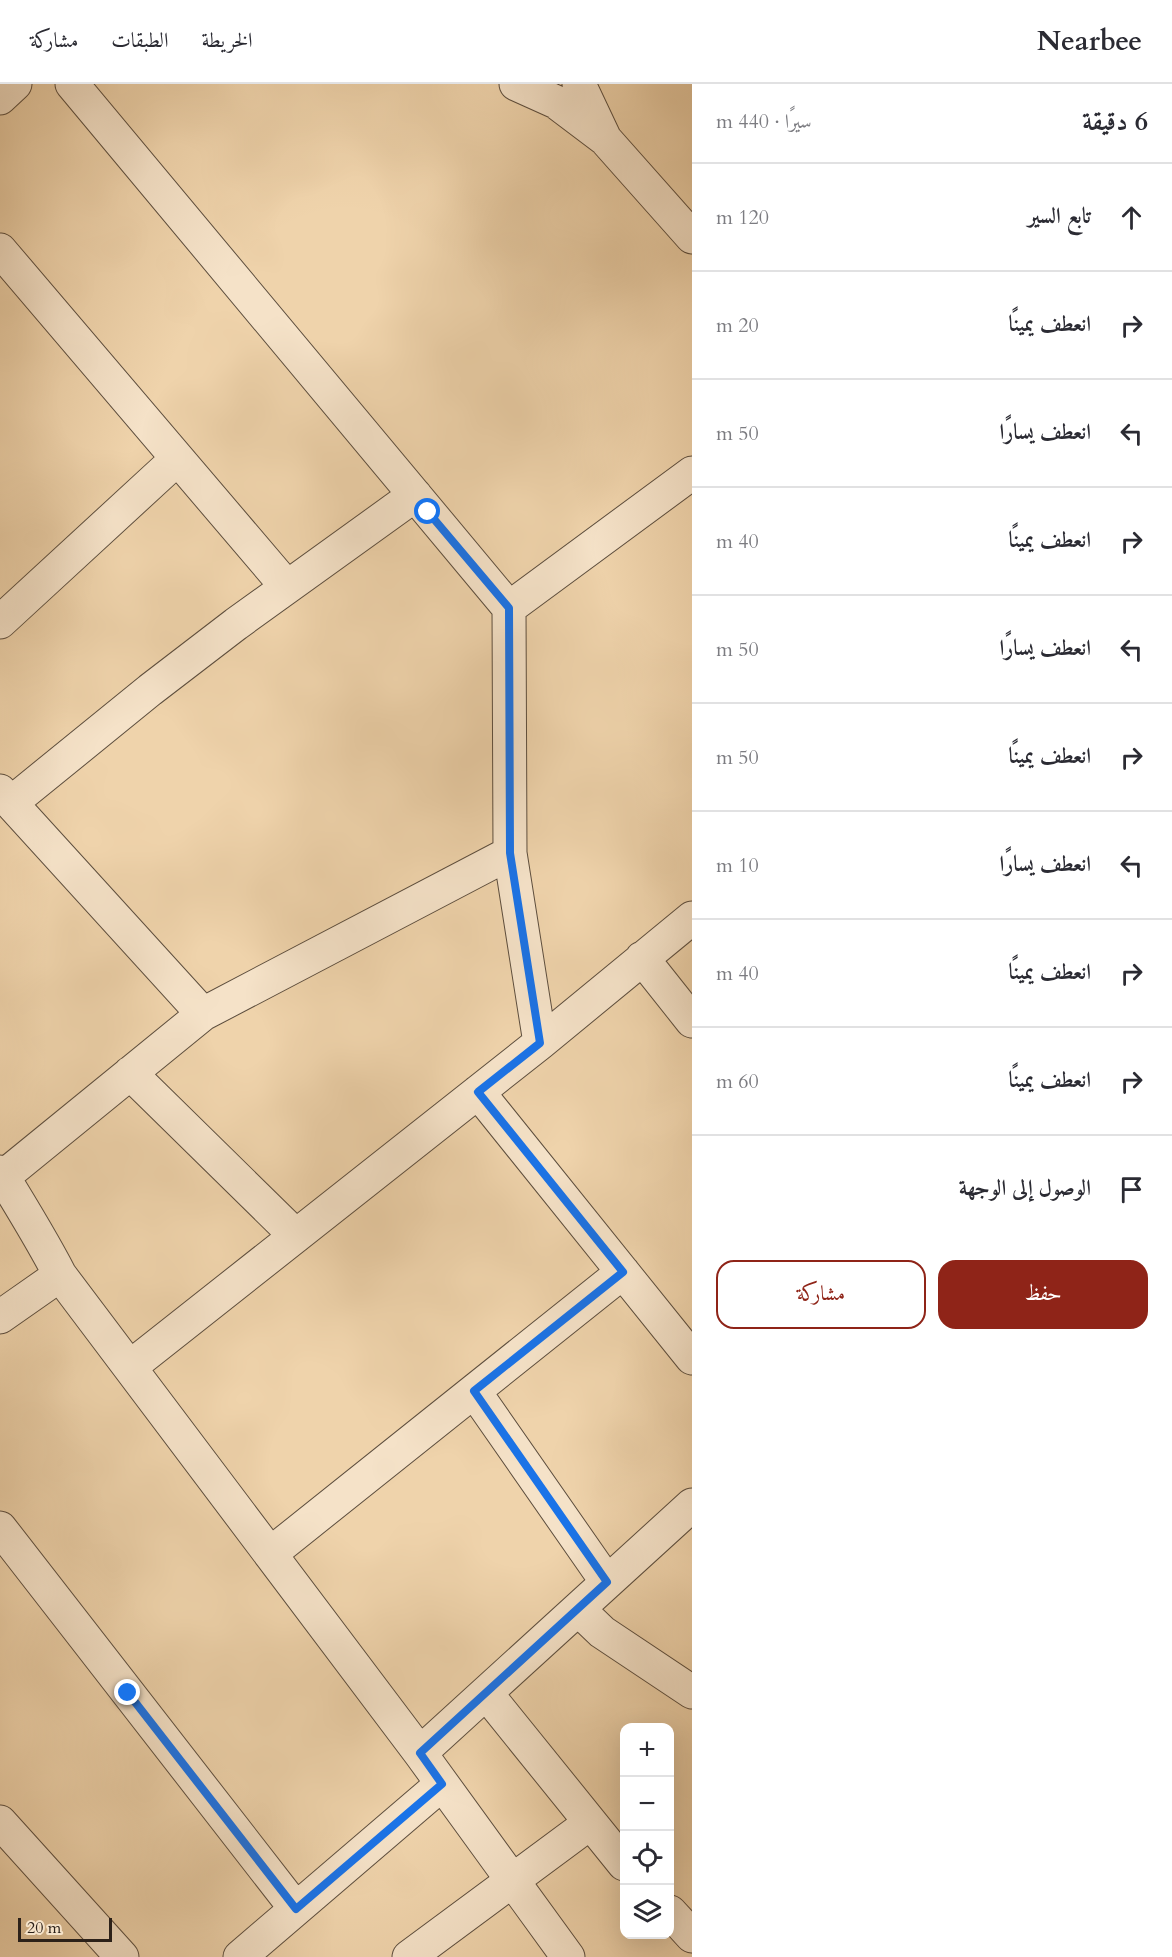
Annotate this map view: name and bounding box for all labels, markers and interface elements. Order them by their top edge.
text: Nearbee [1037,22,1142,60]
text: مشاركة [30,26,78,55]
text: الطبقات [111,26,168,55]
text: الخريطة [201,26,253,55]
text: 6 دقيقة [1082,104,1148,139]
text: سيرًا · 440 m [716,108,812,135]
text: تابع السير [1028,201,1091,231]
icon: ahead [1115,201,1148,234]
text: 120 m [716,204,769,231]
text: انعطف يمينًا [1008,309,1091,339]
icon: right [1115,309,1148,342]
text: 20 m [716,312,759,339]
text: انعطف يسارًا [1000,417,1091,447]
icon: left [1115,417,1148,450]
text: 50 m [716,420,759,447]
route start [414,498,440,524]
text: انعطف يمينًا [1008,525,1091,555]
icon: right [1115,525,1148,558]
text: 40 m [716,528,759,555]
text: انعطف يسارًا [1000,633,1091,663]
icon: left [1115,633,1148,666]
text: 50 m [716,636,759,663]
text: انعطف يمينًا [1008,741,1091,771]
icon: right [1115,741,1148,774]
text: 50 m [716,744,759,771]
text: انعطف يسارًا [1000,849,1091,879]
icon: left [1115,849,1148,882]
text: 10 m [716,852,759,879]
text: انعطف يمينًا [1008,957,1091,987]
icon: right [1115,957,1148,990]
text: 40 m [716,960,759,987]
text: انعطف يمينًا [1008,1065,1091,1095]
icon: right [1115,1065,1148,1098]
text: 60 m [716,1068,759,1095]
text: الوصول إلى الوجهة [959,1173,1091,1203]
icon: arrive [1115,1173,1148,1206]
button: مشاركة [716,1260,926,1329]
button: حفظ [938,1260,1148,1329]
route end [114,1679,140,1705]
map controls [620,1723,674,1939]
button: + [620,1723,674,1777]
button: − [620,1777,674,1831]
button: locate [620,1831,674,1885]
button: layers [620,1885,674,1939]
scale bar [18,1915,112,1942]
text: 20 m [27,1917,61,1939]

